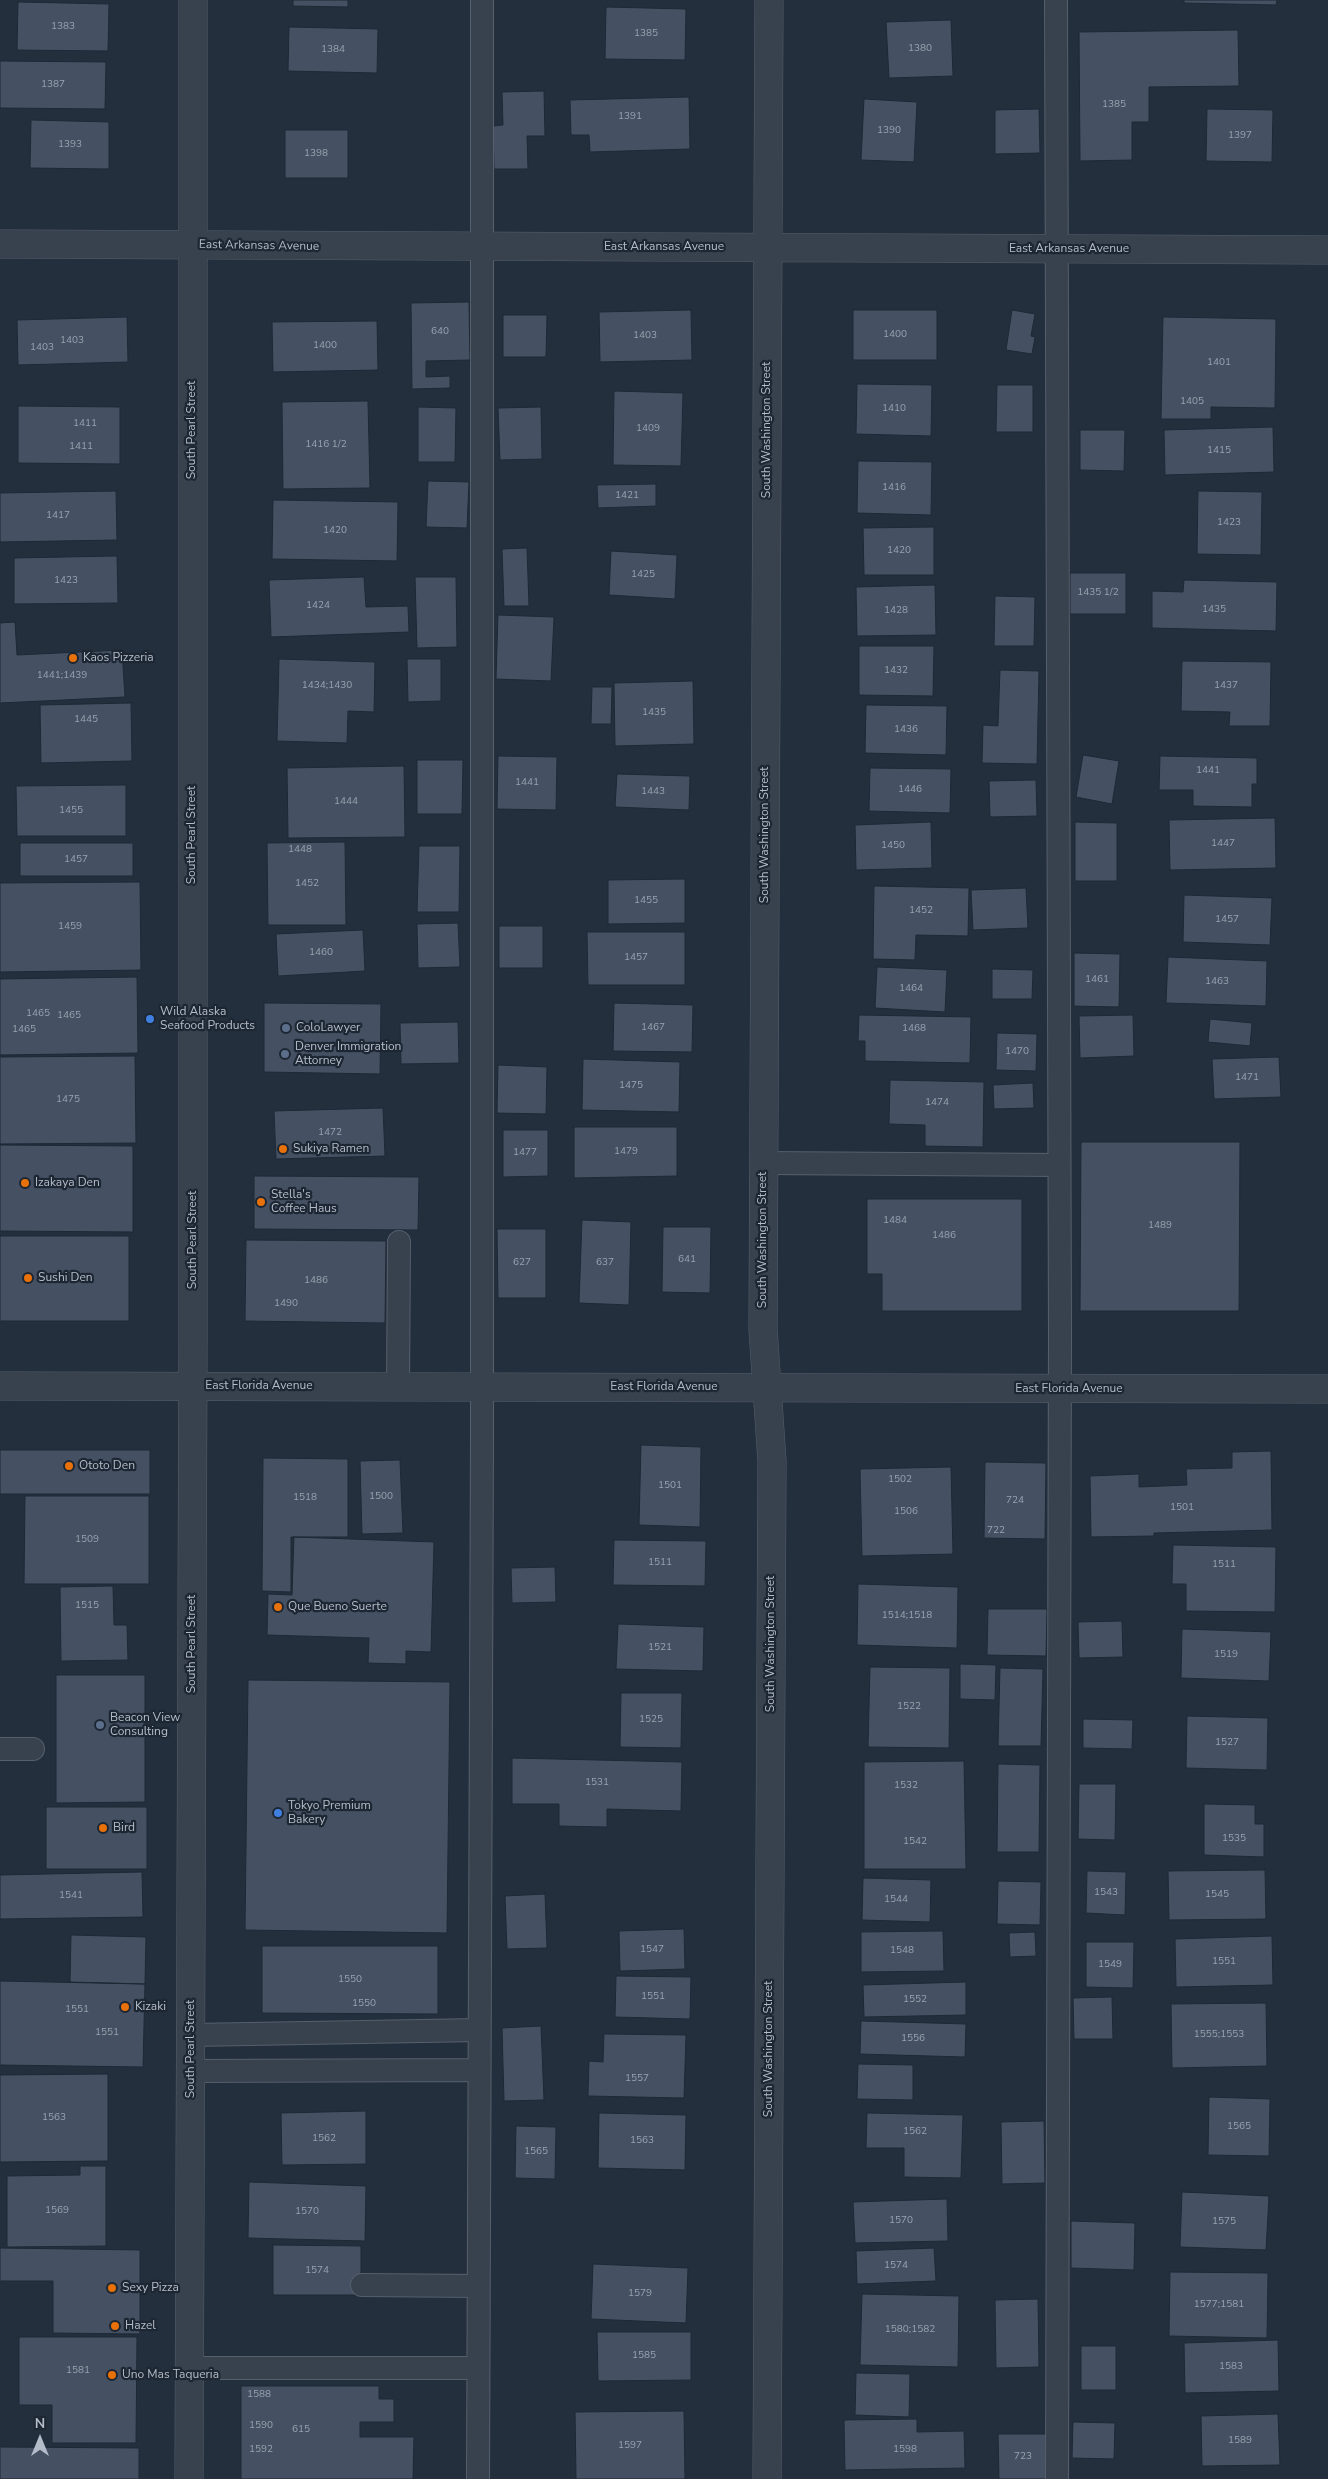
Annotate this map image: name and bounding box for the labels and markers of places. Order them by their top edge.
place label: Kaos Pizzeria [83,651,154,665]
marker: Kaos Pizzeria [67,652,79,664]
place label: Wild Alaska Seafood Products [160,1005,255,1033]
marker: Wild Alaska Seafood Products [144,1013,156,1025]
place label: ColoLawyer [296,1021,360,1035]
marker: ColoLawyer [280,1022,292,1034]
place label: Denver Immigration Attorney [295,1040,401,1068]
marker: Denver Immigration Attorney [279,1048,291,1060]
place label: Sukiya Ramen [293,1142,369,1156]
marker: Sukiya Ramen [277,1143,289,1155]
place label: Izakaya Den [35,1176,100,1190]
marker: Izakaya Den [19,1177,31,1189]
place label: Stella's Coffee Haus [271,1188,337,1216]
marker: Stella's Coffee Haus [255,1196,267,1208]
place label: Sushi Den [38,1271,93,1285]
marker: Sushi Den [22,1272,34,1284]
place label: Ototo Den [79,1459,135,1473]
marker: Ototo Den [63,1460,75,1472]
place label: Que Bueno Suerte [288,1600,387,1614]
marker: Que Bueno Suerte [272,1601,284,1613]
place label: Beacon View Consulting [110,1711,180,1739]
marker: Beacon View Consulting [94,1719,106,1731]
place label: Tokyo Premium Bakery [288,1799,371,1827]
marker: Tokyo Premium Bakery [272,1807,284,1819]
place label: Bird [113,1821,135,1835]
marker: Bird [97,1822,109,1834]
place label: Kizaki [135,2000,166,2014]
marker: Kizaki [119,2001,131,2013]
place label: Sexy Pizza [122,2281,179,2295]
marker: Sexy Pizza [106,2282,118,2294]
place label: Hazel [125,2319,156,2333]
marker: Hazel [109,2320,121,2332]
place label: Uno Mas Taqueria [122,2368,219,2382]
marker: Uno Mas Taqueria [106,2369,118,2381]

